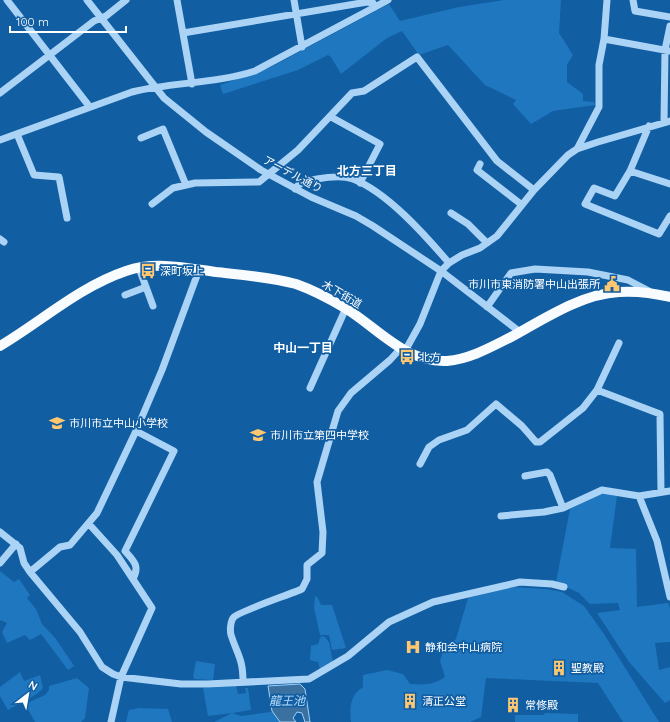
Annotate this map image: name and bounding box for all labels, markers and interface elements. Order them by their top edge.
scale bar [10,8,126,34]
text: 100 m [16,14,49,29]
street label: アーデル通り [261,152,325,196]
district label: 北方三丁目 [337,163,397,178]
bus stop icon: 深町坂上 [139,262,157,280]
place label: 深町坂上 [160,264,204,278]
public building icon: 市川市東消防署中山出張所 [603,275,621,293]
street label: 木下街道 [319,277,365,311]
place label: 市川市東消防署中山出張所 [468,277,601,291]
district label: 中山一丁目 [273,340,333,355]
bus stop icon: 北方 [398,348,416,366]
place label: 北方 [419,350,441,364]
school or university icon: 市川市立中山小学校 [48,414,66,432]
place label: 市川市立中山小学校 [69,416,168,430]
school or university icon: 市川市立第四中学校 [249,426,267,444]
place label: 市川市立第四中学校 [270,428,369,442]
hospital icon: 静和会中山病院 [404,638,422,656]
place label: 静和会中山病院 [425,640,502,654]
building icon: 聖教殿 [550,659,568,677]
place label: 聖教殿 [571,661,604,675]
north arrow [8,674,48,714]
text: N [26,677,40,694]
building icon: 清正公堂 [401,692,419,710]
water label: 龍王池 [269,693,306,708]
place label: 清正公堂 [422,694,466,708]
building icon: 常修殿 [504,696,522,714]
place label: 常修殿 [525,698,558,712]

